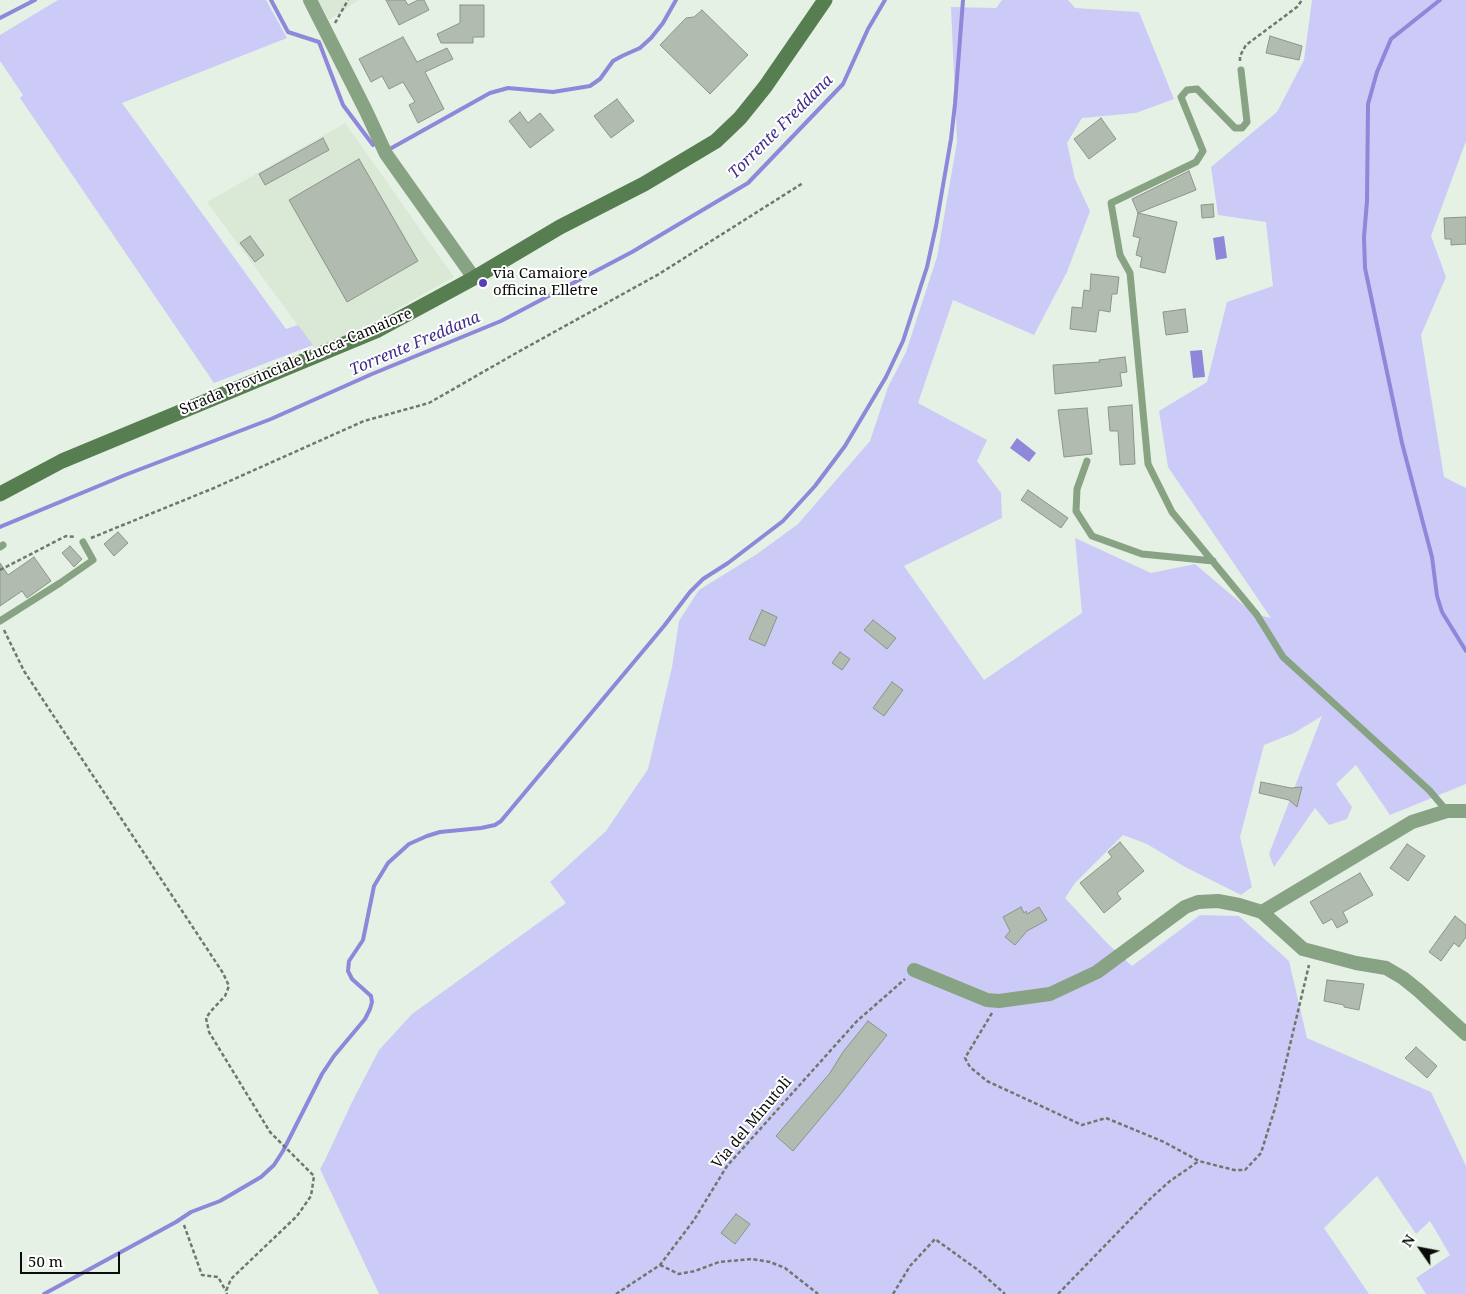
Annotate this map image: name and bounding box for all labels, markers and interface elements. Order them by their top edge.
water label: Torrente Freddana [725,71,837,183]
place label: via Camaiore officina Elletre [493,265,598,300]
marker: via Camaiore officina Elletre [477,277,489,289]
street label: Strada Provinciale Lucca-Camaiore [177,305,415,419]
water label: Torrente Freddana [347,308,483,380]
street label: Via del Minutoli [708,1073,796,1173]
north arrow [1396,1224,1446,1274]
text: N [1397,1231,1419,1250]
scale bar [22,1242,122,1274]
text: 50 m [28,1251,63,1271]

